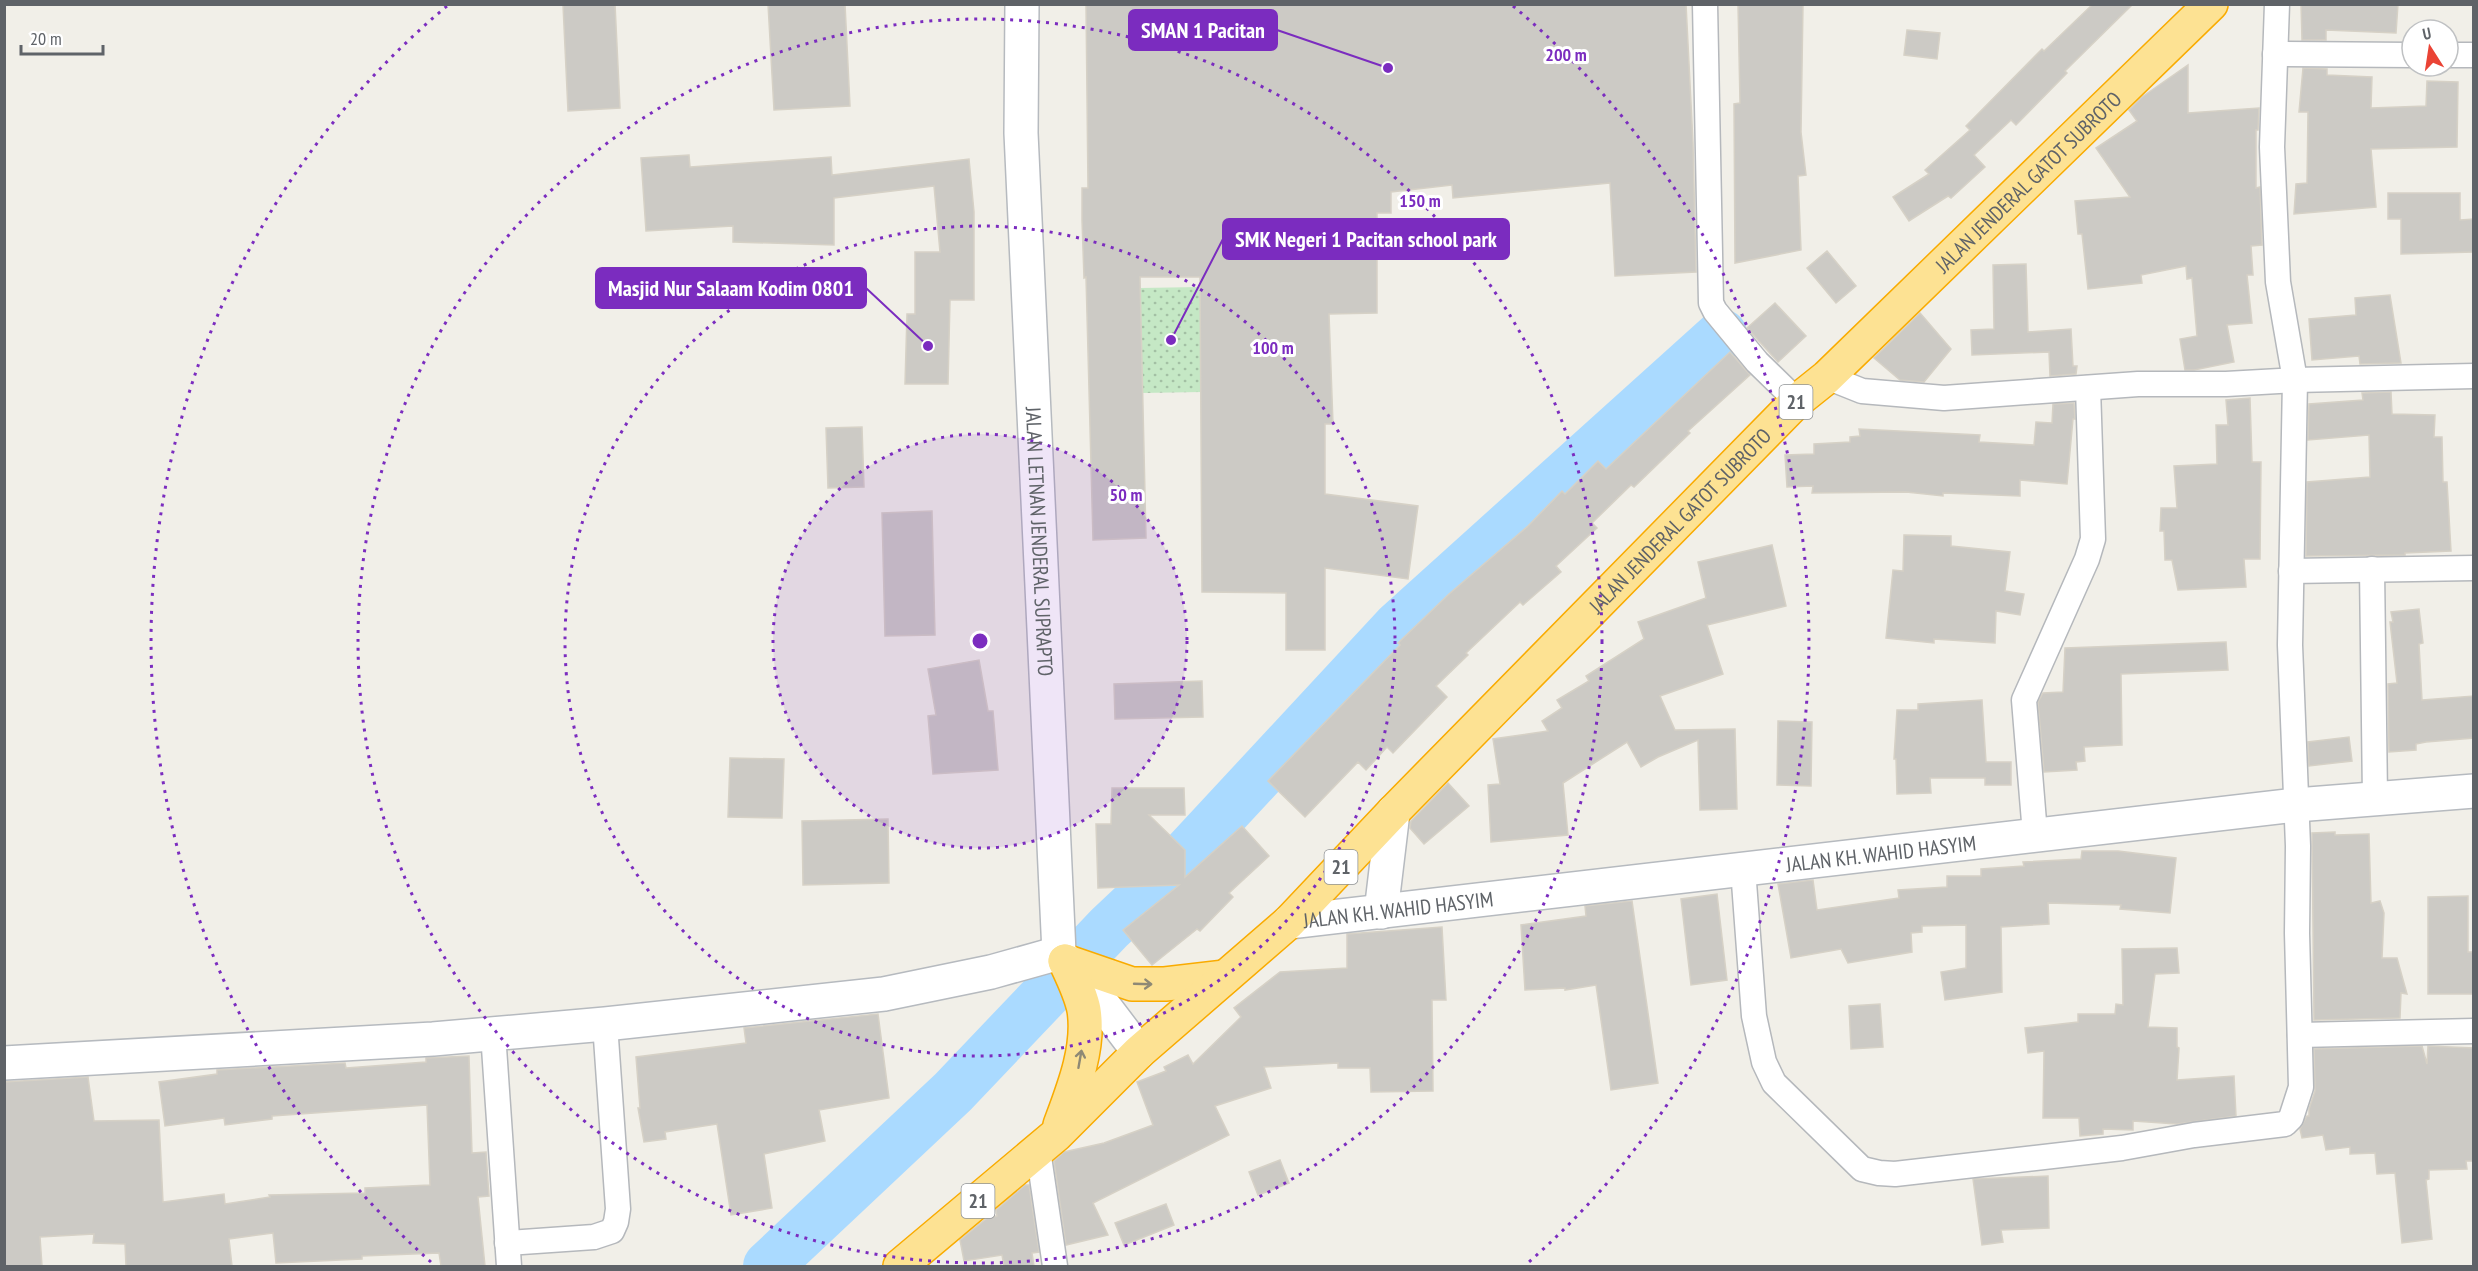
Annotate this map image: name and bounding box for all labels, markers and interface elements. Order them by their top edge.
callout: SMAN 1 Pacitan [1129,10,1277,50]
text: SMAN 1 Pacitan [1141,16,1265,44]
scale bar [21,18,104,56]
north arrow [2400,18,2460,78]
text: U [2421,23,2433,44]
text: 20 m [30,27,62,50]
text: 200 m [1545,43,1587,66]
street label: JALAN JENDERAL GATOT SUBROTO [1929,85,2127,279]
text: 150 m [1399,189,1441,212]
callout: SMK Negeri 1 Pacitan school park [1223,219,1509,259]
text: SMK Negeri 1 Pacitan school park [1235,225,1498,253]
callout: Masjid Nur Salaam Kodim 0801 [596,268,866,308]
text: Masjid Nur Salaam Kodim 0801 [608,274,854,302]
text: 100 m [1252,336,1294,359]
road number: 21 [1780,385,1812,419]
street label: JALAN LETNAN JENDERAL SUPRAPTO [1020,405,1060,677]
street label: JALAN JENDERAL GATOT SUBROTO [1582,422,1777,619]
text: 50 m [1110,483,1142,506]
centre of rings [970,631,990,651]
street label: JALAN KH. WAHID HASYIM [1784,829,1977,878]
road number: 21 [1324,850,1358,884]
street label: JALAN KH. WAHID HASYIM [1301,885,1495,934]
one-way arrow [1133,978,1153,990]
one-way arrow [1075,1050,1086,1070]
road number: 21 [962,1184,994,1218]

